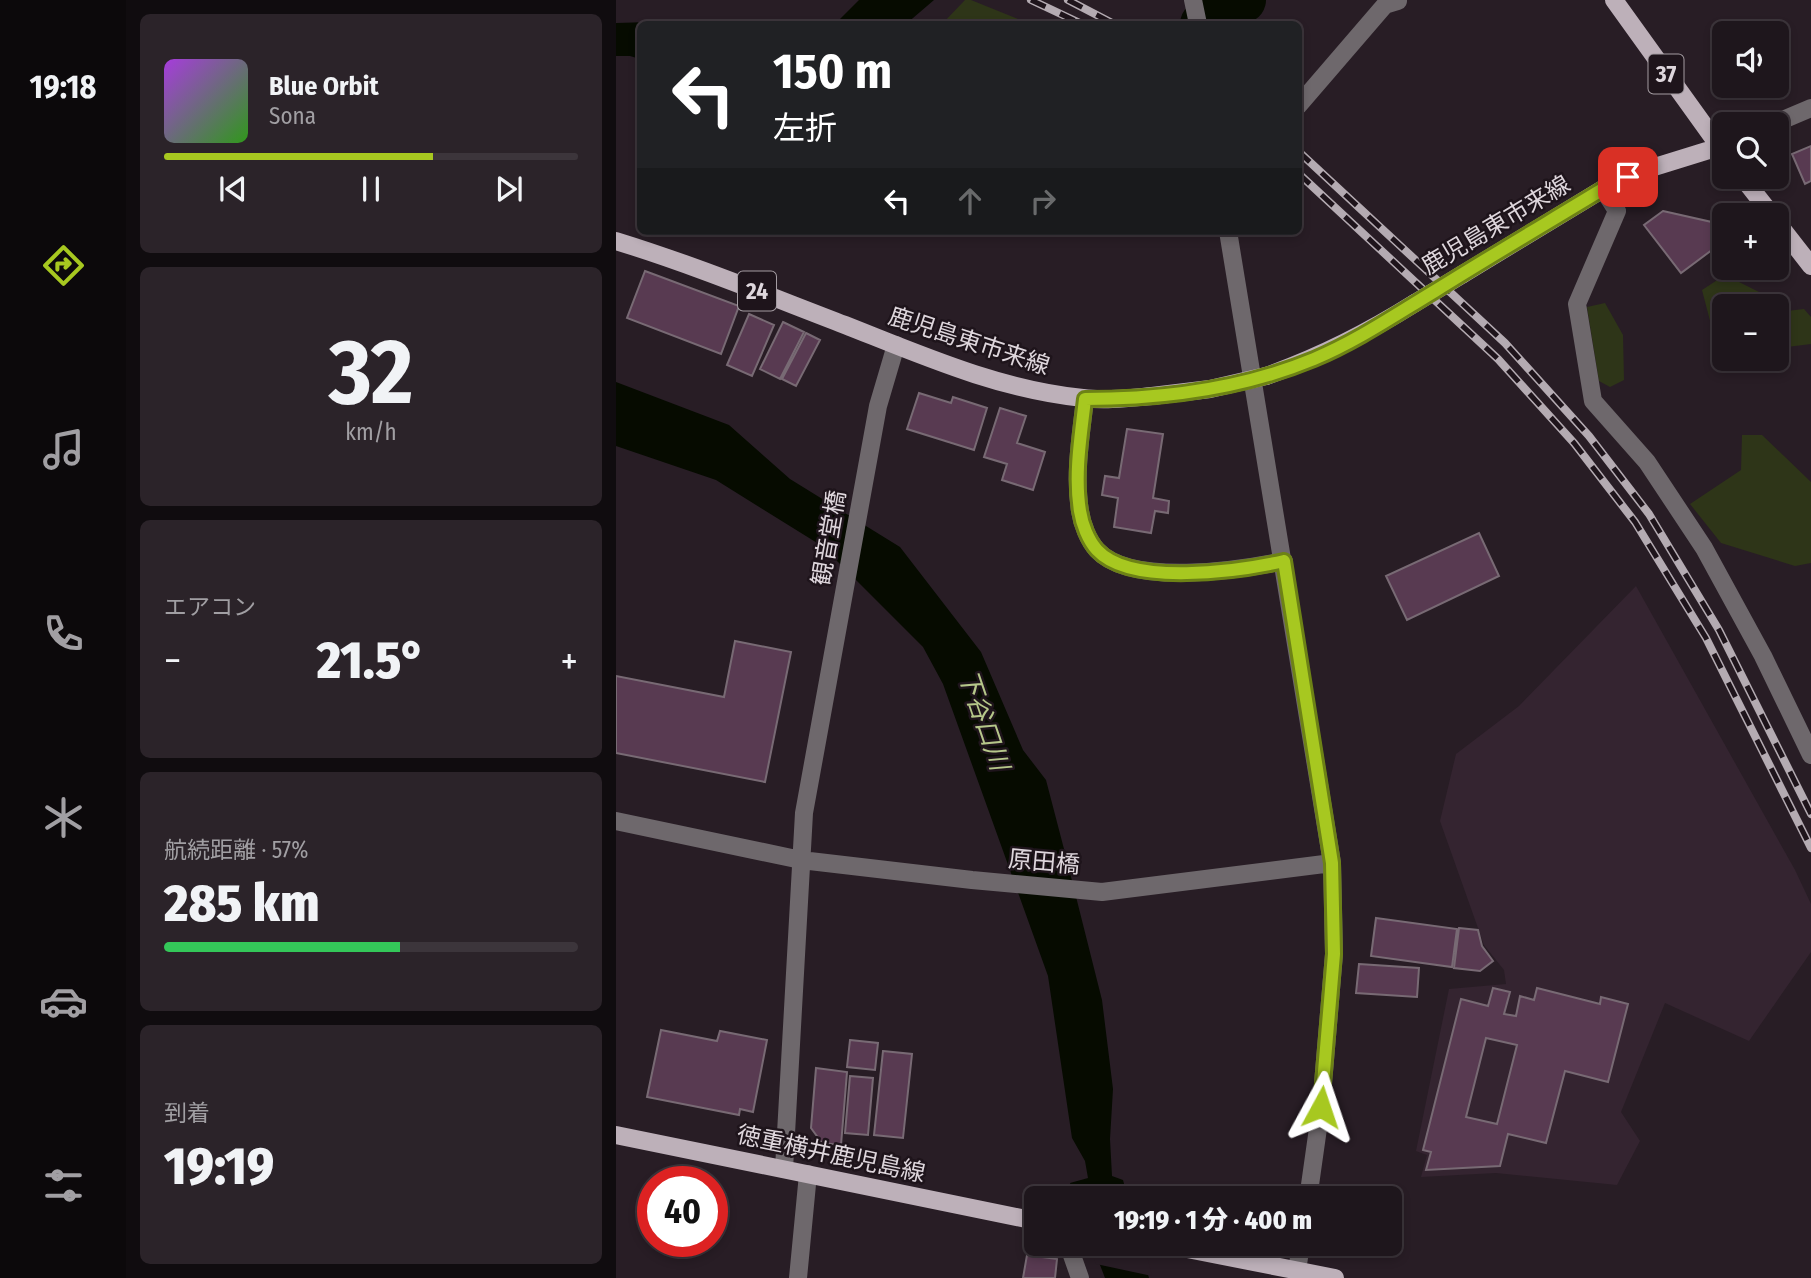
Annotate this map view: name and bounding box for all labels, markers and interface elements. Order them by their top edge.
map controls [1712,21,1789,371]
button: sound [1712,21,1789,98]
text: 150 m [773,42,892,101]
icon: left [658,49,749,140]
road number: 37 [1648,54,1684,94]
text: 19:18 [30,68,96,106]
text: Blue Orbit [269,71,379,102]
text: Sona [269,102,316,130]
text: 左折 [773,109,837,147]
button: search [1712,112,1789,189]
pin [1598,147,1658,207]
icon: arrive [1609,158,1647,196]
icon: previous [214,170,252,208]
icon: pause [352,170,390,208]
icon: next [490,170,528,208]
street label: 鹿児島東市来線 [1417,170,1575,280]
icon: left [878,182,916,220]
icon: ahead [951,182,989,220]
icon: right [1024,182,1062,220]
button: + [1712,203,1789,280]
icon: directions [39,241,88,290]
road number: 24 [738,272,776,310]
button: − [1712,294,1789,371]
street label: 鹿児島東市来線 [885,302,1053,380]
text: 32 [329,318,413,427]
text: km/h [345,418,397,446]
icon: music [39,425,88,474]
street label: 観音堂橋 [807,488,851,588]
text: エアコン [164,593,256,621]
icon: phone [39,609,88,658]
text: 21.5° [317,629,425,692]
text: − [164,638,181,684]
text: + [561,638,578,684]
water label: 下谷口川 [952,666,1016,777]
icon: climate [39,793,88,842]
text: 航続距離 · 57% [164,836,309,864]
street label: 原田橋 [1007,845,1081,879]
text: 285 km [164,872,320,935]
icon: car [39,977,88,1026]
position arrow [1284,1070,1358,1144]
text: 到着 [164,1099,210,1127]
street label: 徳重横井鹿児島線 [734,1120,928,1188]
text: 19:19 [164,1135,274,1198]
icon: filters [39,1161,88,1210]
speed limit sign: 40 [637,1166,728,1257]
text: 19:19 · 1 分 · 400 m [1114,1205,1312,1236]

